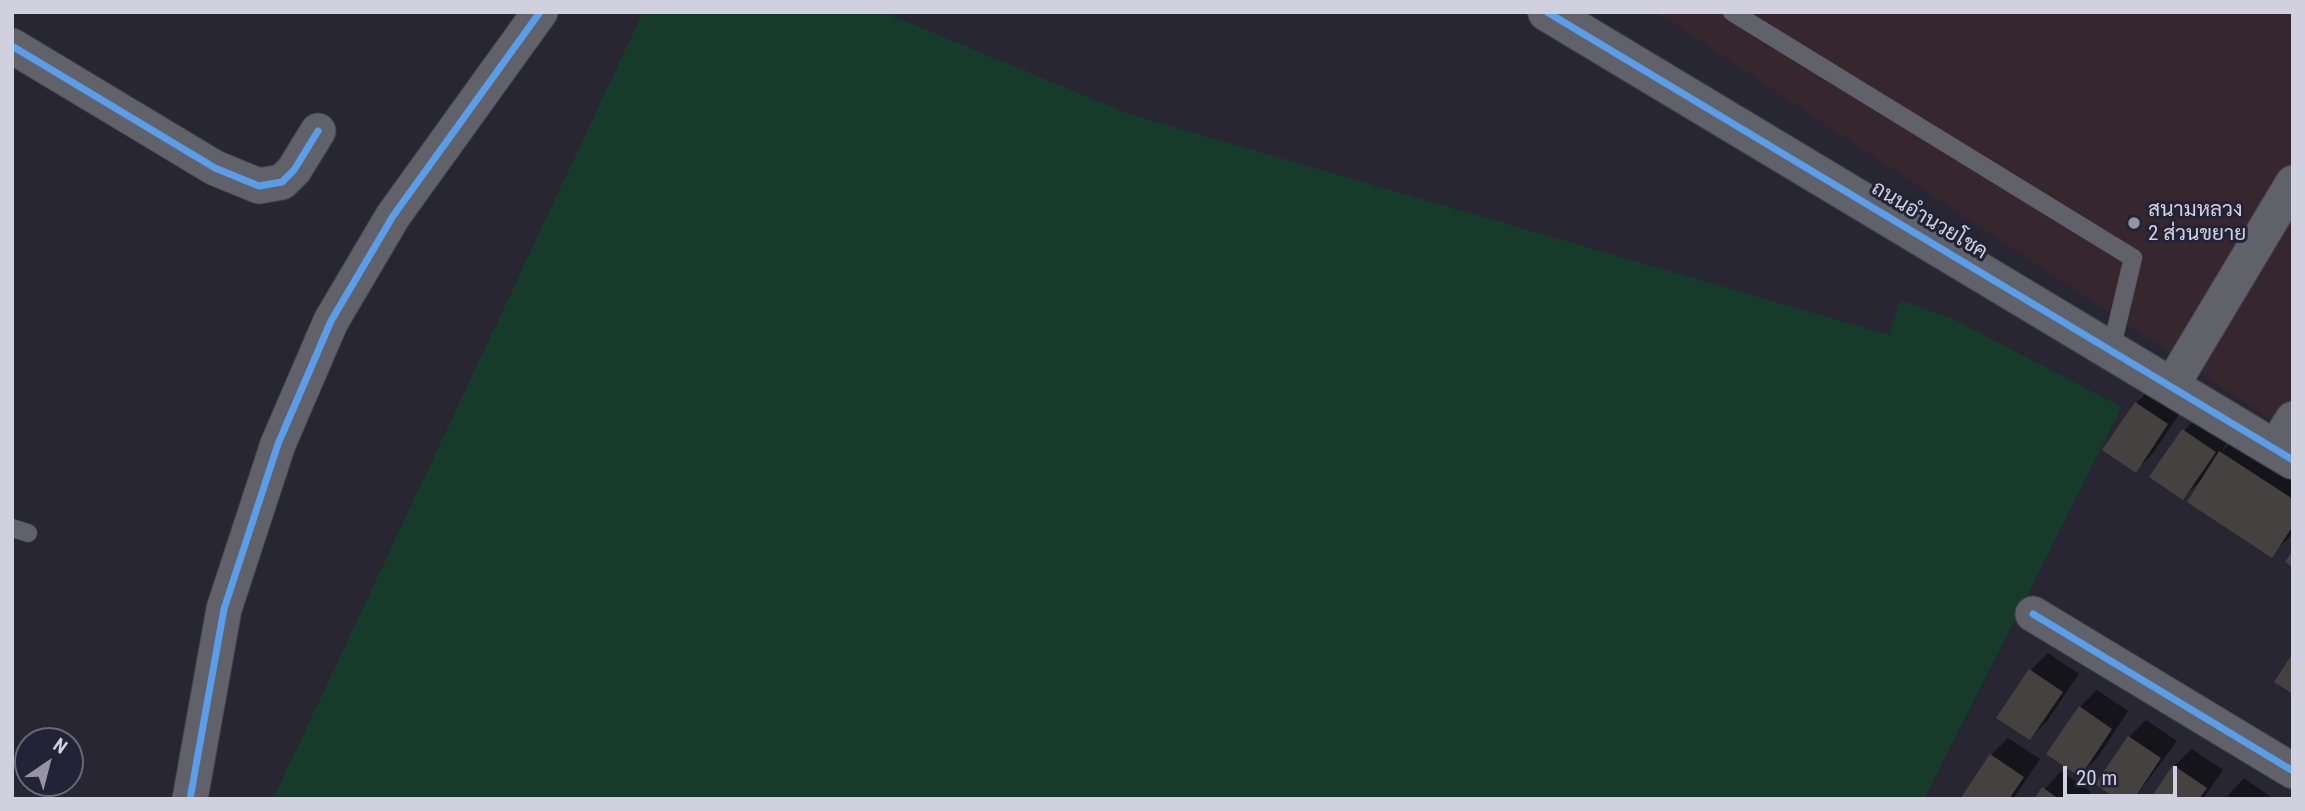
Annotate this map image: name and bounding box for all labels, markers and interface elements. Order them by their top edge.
street label: ถนนอำนวยโชค [1866,176,1992,266]
place label: สนามหลวง 2 ส่วนขยาย [2148,198,2246,248]
marker: สนามหลวง 2 ส่วนขยาย [2126,215,2142,231]
north arrow [14,727,84,797]
text: N [49,733,72,759]
scale bar [2067,752,2181,796]
text: 20 m [2076,766,2117,790]

